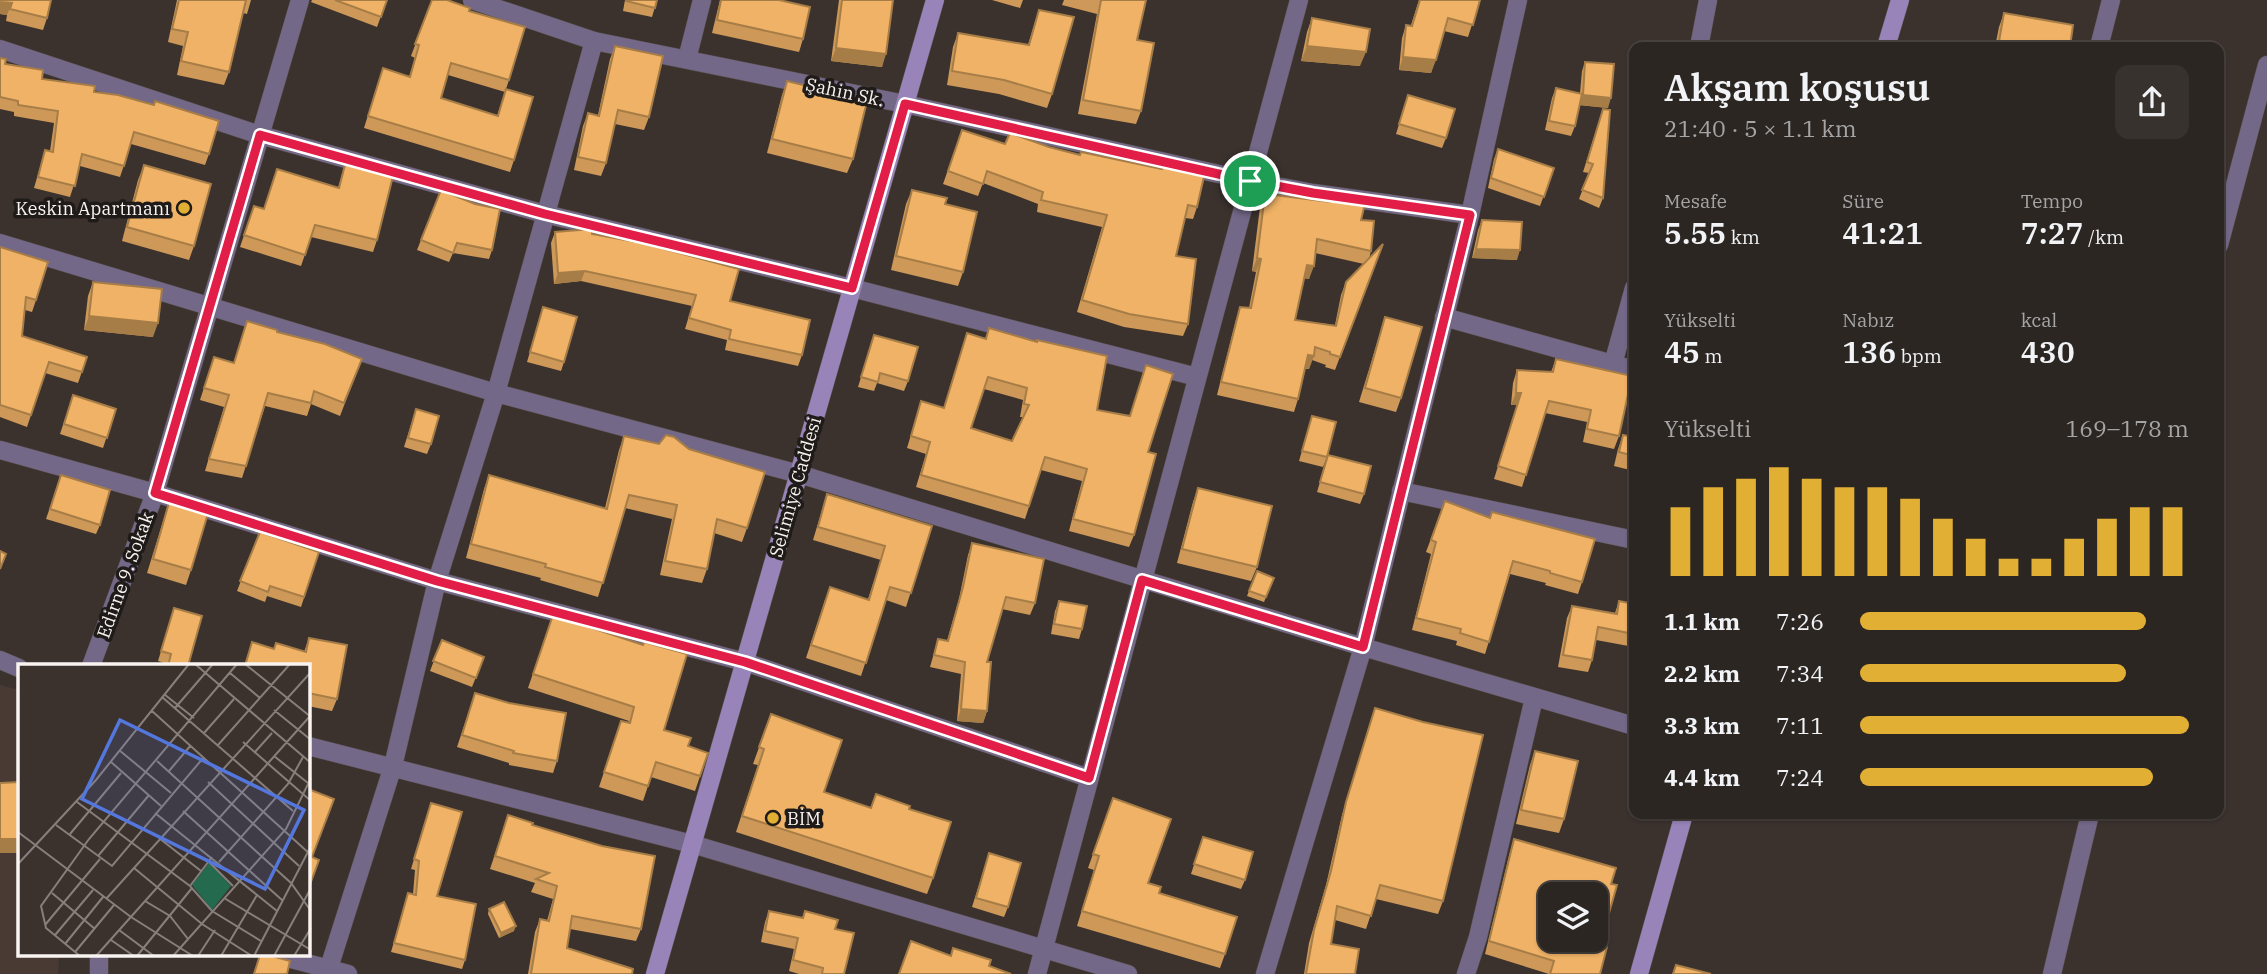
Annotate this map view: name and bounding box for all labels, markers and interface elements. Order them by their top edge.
text: Akşam koşusu [1664,62,1930,111]
button: share [2115,65,2189,139]
street label: Şahin Sk. [804,73,886,111]
text: 21:40 · 5 × 1.1 km [1664,113,1857,143]
pin [1220,151,1280,211]
icon: arrive [1231,162,1269,200]
text: Mesafe [1664,189,1727,213]
text: Süre [1842,189,1884,213]
text: Tempo [2021,189,2083,213]
place label: Keskin Apartmanı [16,197,170,220]
marker: Keskin Apartmanı [176,200,192,216]
text: 5.55 [1664,213,1726,252]
text: 41:21 [1842,213,1923,252]
text: 7:27 [2021,213,2084,252]
text: km [1726,225,1760,249]
text: /km [2084,225,2124,249]
text: Yükselti [1664,308,1736,332]
text: Nabız [1842,308,1894,332]
text: kcal [2021,308,2057,332]
text: 45 [1664,332,1700,371]
text: 136 [1842,332,1896,371]
text: 430 [2021,332,2075,371]
text: m [1700,344,1723,368]
text: bpm [1896,344,1942,368]
text: Yükselti [1664,413,1751,443]
text: 169–178 m [2065,413,2189,443]
street label: Selimiye Caddesi [764,414,826,560]
street label: Edirne 9. Sokak [92,508,159,641]
text: 1.1 km [1664,606,1740,636]
text: 7:26 [1776,606,1824,636]
text: 2.2 km [1664,658,1740,688]
text: 7:34 [1776,658,1824,688]
inset map [18,664,310,956]
text: 3.3 km [1664,710,1740,740]
text: 7:11 [1776,710,1824,740]
text: 4.4 km [1664,762,1740,792]
text: 7:24 [1776,762,1824,792]
place label: BİM [787,807,821,830]
marker: BİM [765,810,781,826]
map controls [1538,882,1608,952]
button: layers [1538,882,1608,952]

